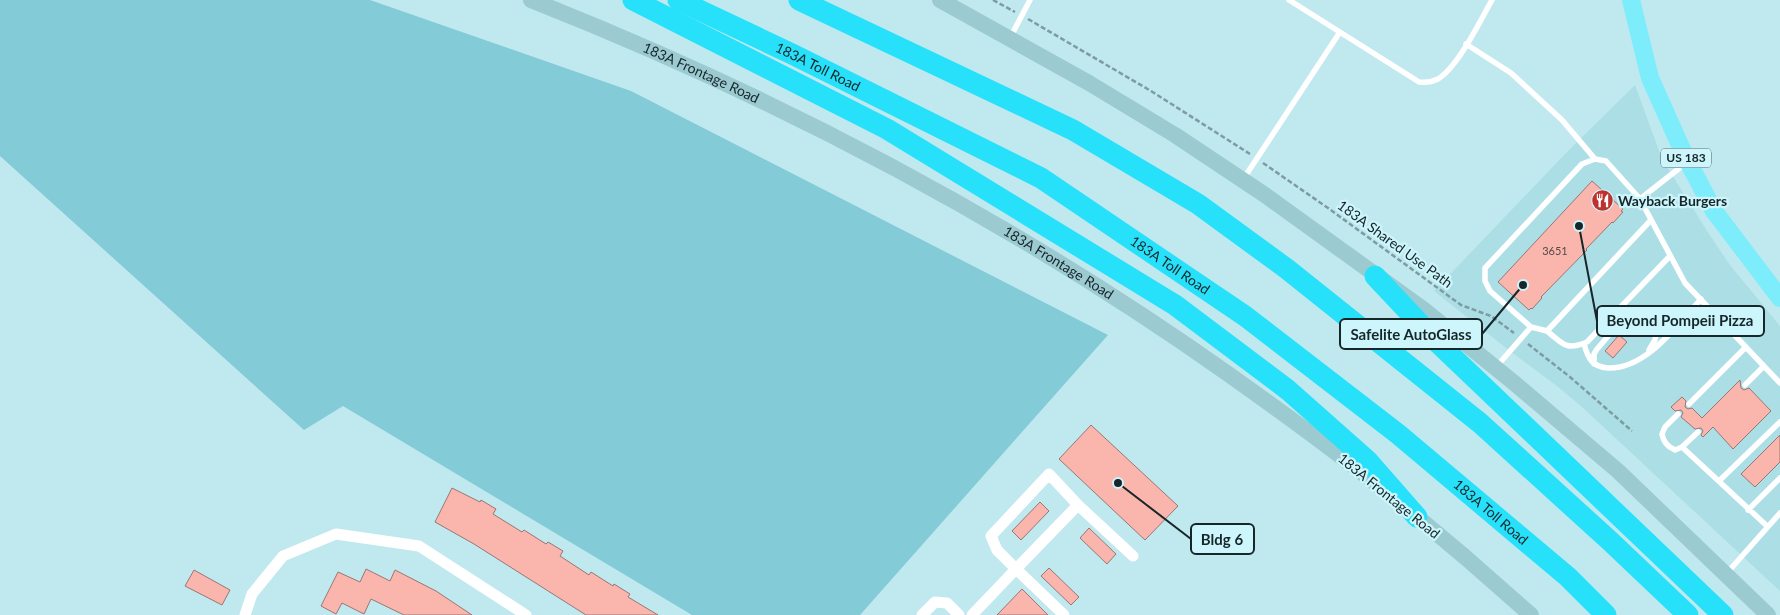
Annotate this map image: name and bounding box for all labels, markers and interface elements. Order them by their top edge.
street label: 183A Frontage Road [640,38,762,106]
street label: 183A Toll Road [773,38,863,95]
road number: US 183 [1661,148,1711,168]
restaurant icon: Wayback Burgers [1590,189,1614,213]
place label: Wayback Burgers [1618,192,1727,209]
street label: 183A Shared Use Path [1335,196,1456,291]
street label: 183A Frontage Road [1001,222,1117,302]
street label: 183A Toll Road [1127,232,1213,298]
house number: 3651 [1542,244,1568,257]
callout: Beyond Pompeii Pizza [1597,306,1764,336]
text: Beyond Pompeii Pizza [1607,311,1753,329]
callout: Safelite AutoGlass [1340,319,1482,349]
text: Safelite AutoGlass [1350,325,1472,343]
street label: 183A Frontage Road [1335,449,1444,542]
street label: 183A Toll Road [1450,475,1532,548]
callout: Bldg 6 [1191,524,1254,554]
text: Bldg 6 [1201,530,1243,548]

